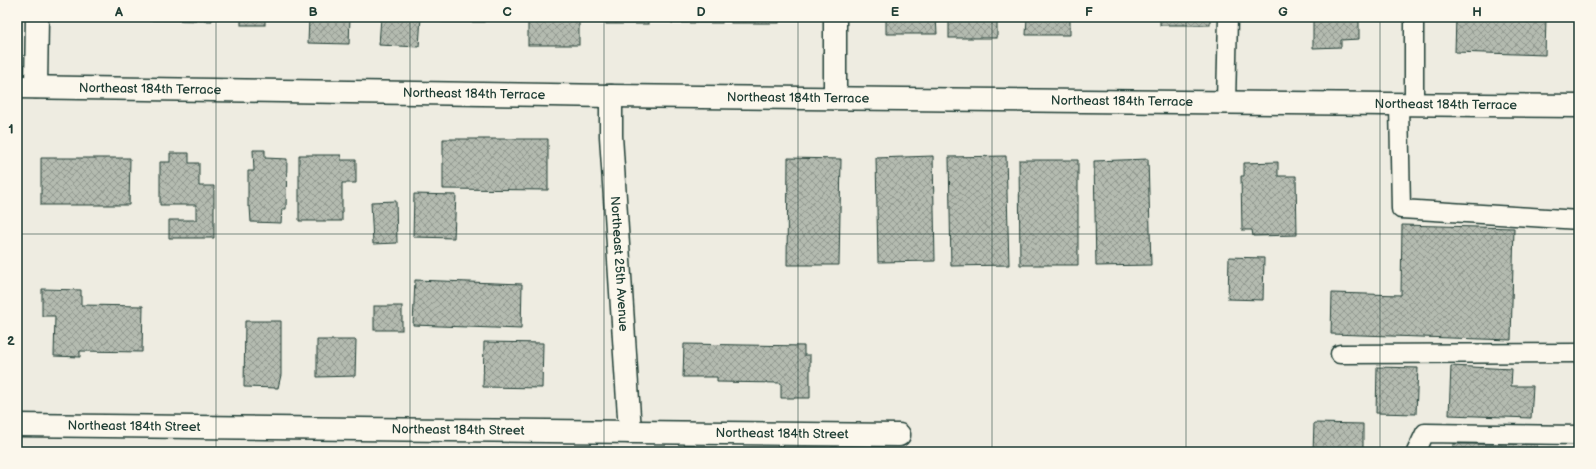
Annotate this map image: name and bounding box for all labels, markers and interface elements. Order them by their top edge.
text: A [114,4,123,20]
text: B [308,4,318,20]
text: C [502,4,512,20]
text: D [696,4,706,20]
text: E [891,4,900,20]
text: F [1085,4,1093,20]
text: G [1278,4,1288,20]
text: H [1472,4,1482,20]
street label: Northeast 184th Terrace [79,80,222,98]
street label: Northeast 184th Terrace [403,85,546,103]
street label: Northeast 184th Terrace [727,89,870,107]
street label: Northeast 184th Terrace [1051,93,1193,110]
street label: Northeast 184th Terrace [1375,96,1517,113]
text: 1 [8,121,14,137]
street label: Northeast 25th Avenue [607,195,632,332]
text: 2 [7,333,15,349]
street label: Northeast 184th Street [67,418,201,435]
street label: Northeast 184th Street [391,421,525,439]
street label: Northeast 184th Street [715,425,849,442]

